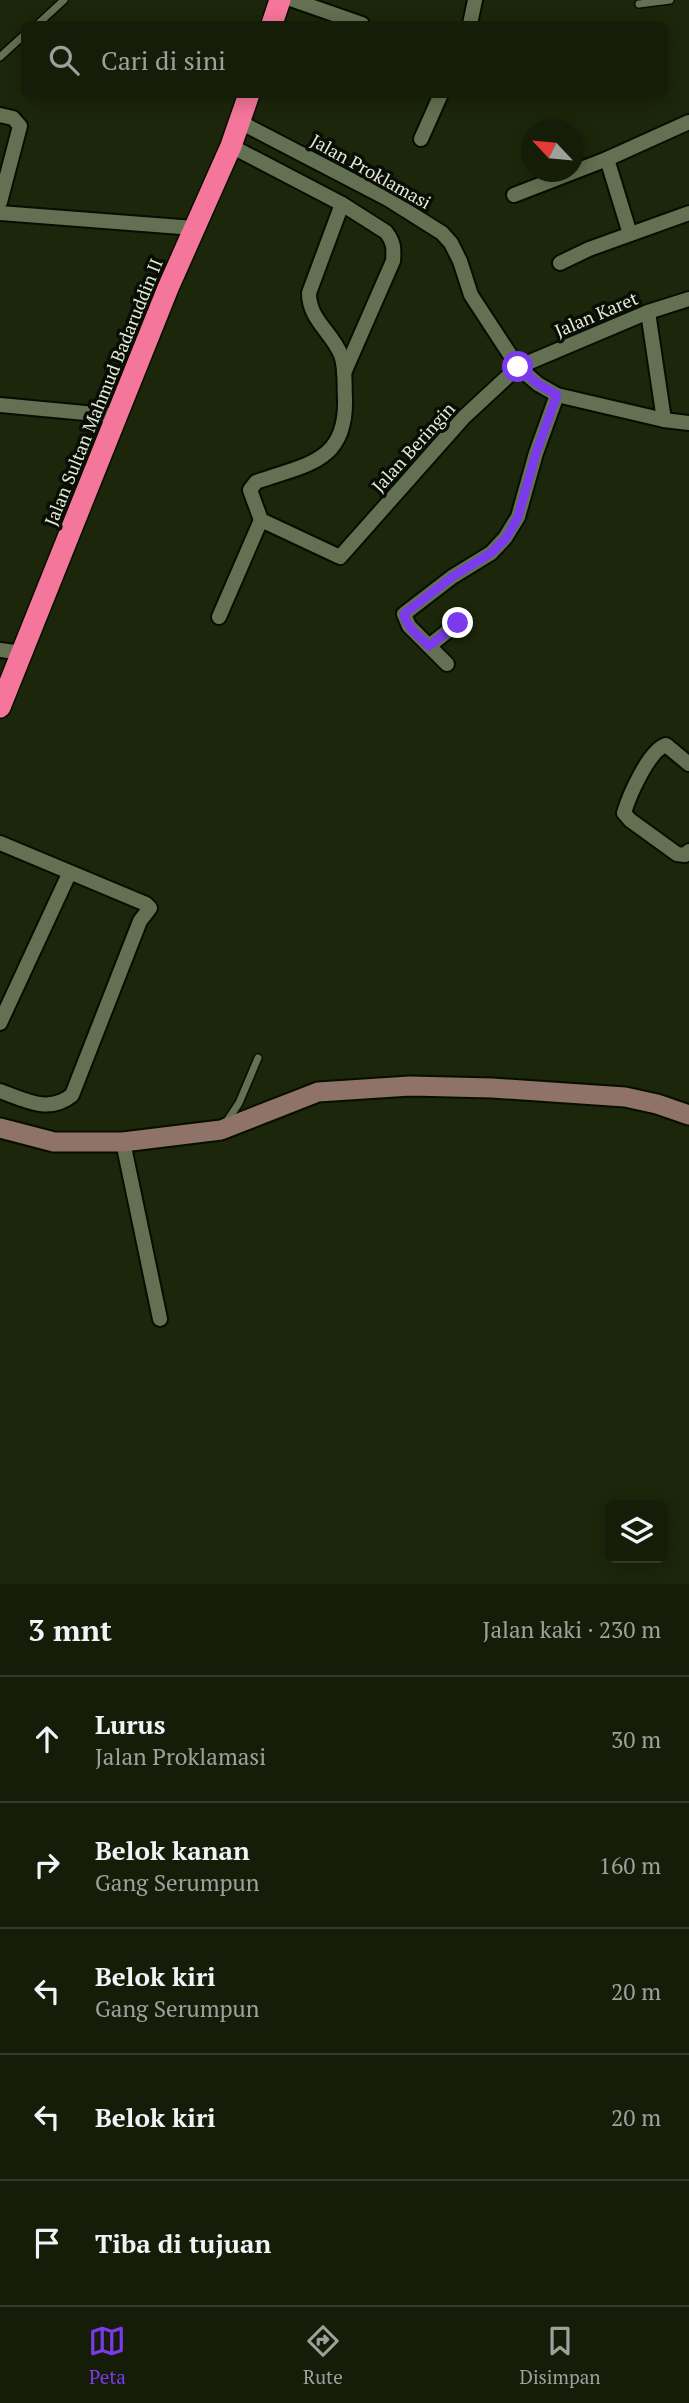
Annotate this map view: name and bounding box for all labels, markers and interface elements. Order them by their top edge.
search box [21,21,668,98]
icon: search [45,41,83,79]
text: Cari di sini [101,43,226,77]
north arrow [521,119,584,182]
street label: Jalan Proklamasi [307,128,435,214]
street label: Jalan Sultan Mahmud Badaruddin II [38,255,168,529]
street label: Jalan Karet [551,286,642,342]
route start [502,351,533,382]
street label: Jalan Beringin [366,397,460,497]
route end [442,607,473,638]
map controls [605,1500,668,1563]
button: layers [605,1500,668,1563]
text: 3 mnt [28,1610,112,1650]
text: Jalan kaki · 230 m [483,1614,661,1645]
text: Lurus [95,1707,165,1741]
icon: ahead [28,1720,66,1758]
text: 30 m [611,1724,661,1755]
text: Jalan Proklamasi [95,1741,266,1772]
text: Belok kanan [95,1833,250,1867]
icon: right [28,1846,66,1884]
text: 160 m [599,1850,661,1881]
text: Gang Serumpun [95,1867,259,1898]
text: Belok kiri [95,1959,216,1993]
icon: left [28,1972,66,2010]
text: 20 m [611,1976,661,2007]
text: Gang Serumpun [95,1993,259,2024]
icon: left [28,2098,66,2136]
text: Belok kiri [95,2100,216,2134]
text: 20 m [611,2102,661,2133]
icon: arrive [28,2224,66,2262]
text: Tiba di tujuan [95,2226,271,2260]
tab: Peta [88,2322,126,2389]
tab: Rute [303,2322,343,2389]
tab: Disimpan [519,2322,601,2389]

